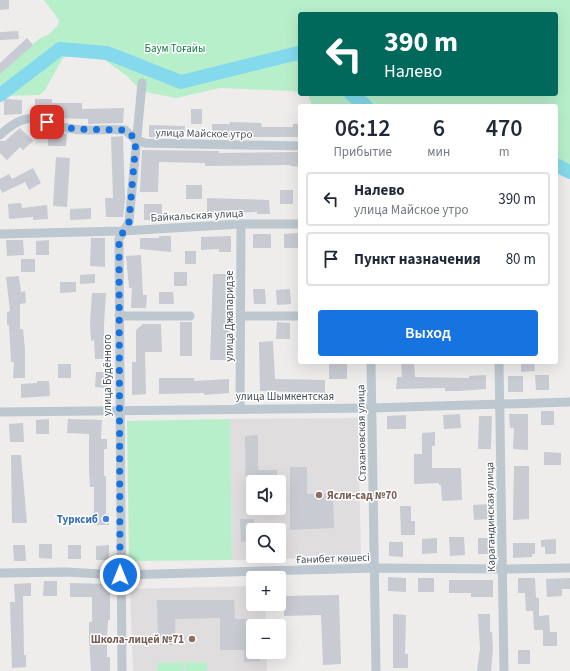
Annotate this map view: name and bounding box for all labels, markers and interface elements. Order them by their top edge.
text: 390 m [384,22,458,62]
icon: left [318,28,370,80]
park label: Баум Тоғайы [145,41,205,56]
text: Налево [384,59,442,84]
pin [30,105,64,139]
icon: arrive [36,111,58,133]
text: 06:12 [335,111,391,146]
text: 6 [433,111,445,146]
text: 470 [486,111,523,146]
street label: улица Майское утро [155,125,253,142]
text: Прибытие [333,143,392,161]
text: мин [427,143,450,161]
text: m [499,143,509,161]
text: Налево [354,180,405,201]
icon: left [320,188,342,210]
text: 390 m [498,189,536,210]
text: улица Майское утро [354,201,469,219]
street label: Байкальская улица [150,206,244,225]
icon: arrive [320,248,342,270]
text: Пункт назначения [354,249,481,270]
text: 80 m [506,249,536,270]
street label: улица Джапаридзе [222,270,237,362]
button: Выход [318,310,538,356]
street label: улица Будённого [100,334,115,416]
street label: Стахановская улица [353,384,370,482]
street label: улица Шымкентская [236,389,334,404]
street label: Карагандинская улица [482,462,499,572]
map controls [246,475,286,659]
button: sound [246,475,286,515]
place label: Ясли-сад №70 [327,488,397,503]
marker: Ясли-сад №70 [314,490,324,500]
place label: Турксиб [57,512,98,527]
marker: Турксиб [101,514,111,524]
button: search [246,523,286,563]
street label: Ғанибет көшесі [296,550,370,567]
position arrow [99,554,141,596]
button: + [246,571,286,611]
button: − [246,619,286,659]
place label: Школа-лицей №71 [91,632,184,647]
marker: Школа-лицей №71 [187,634,197,644]

